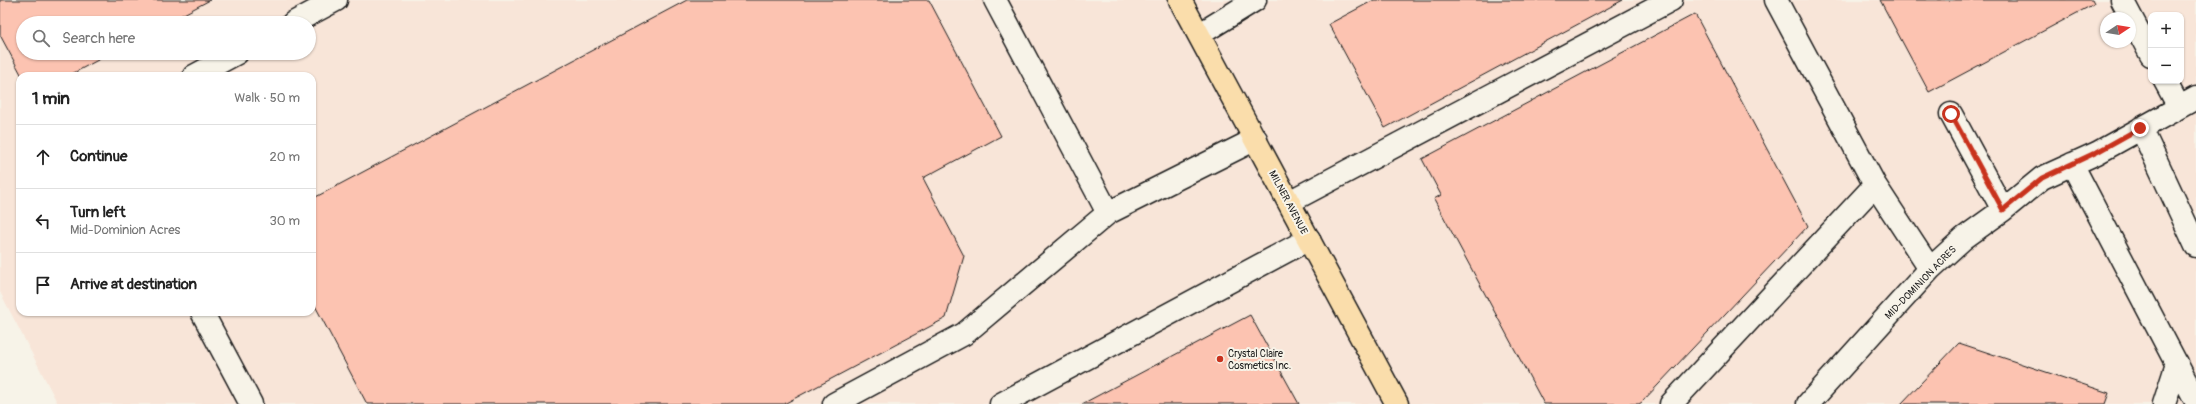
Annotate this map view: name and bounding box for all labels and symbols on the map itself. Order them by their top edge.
north arrow [2100,12,2136,48]
route start [1942,105,1960,123]
route end [2131,119,2149,137]
street label: MILNER AVENUE [1266,168,1310,237]
street label: MID-DOMINION ACRES [1883,243,1959,322]
place label: Crystal Claire Cosmetics Inc. [1228,348,1291,372]
marker: Crystal Claire Cosmetics Inc. [1215,354,1225,364]

